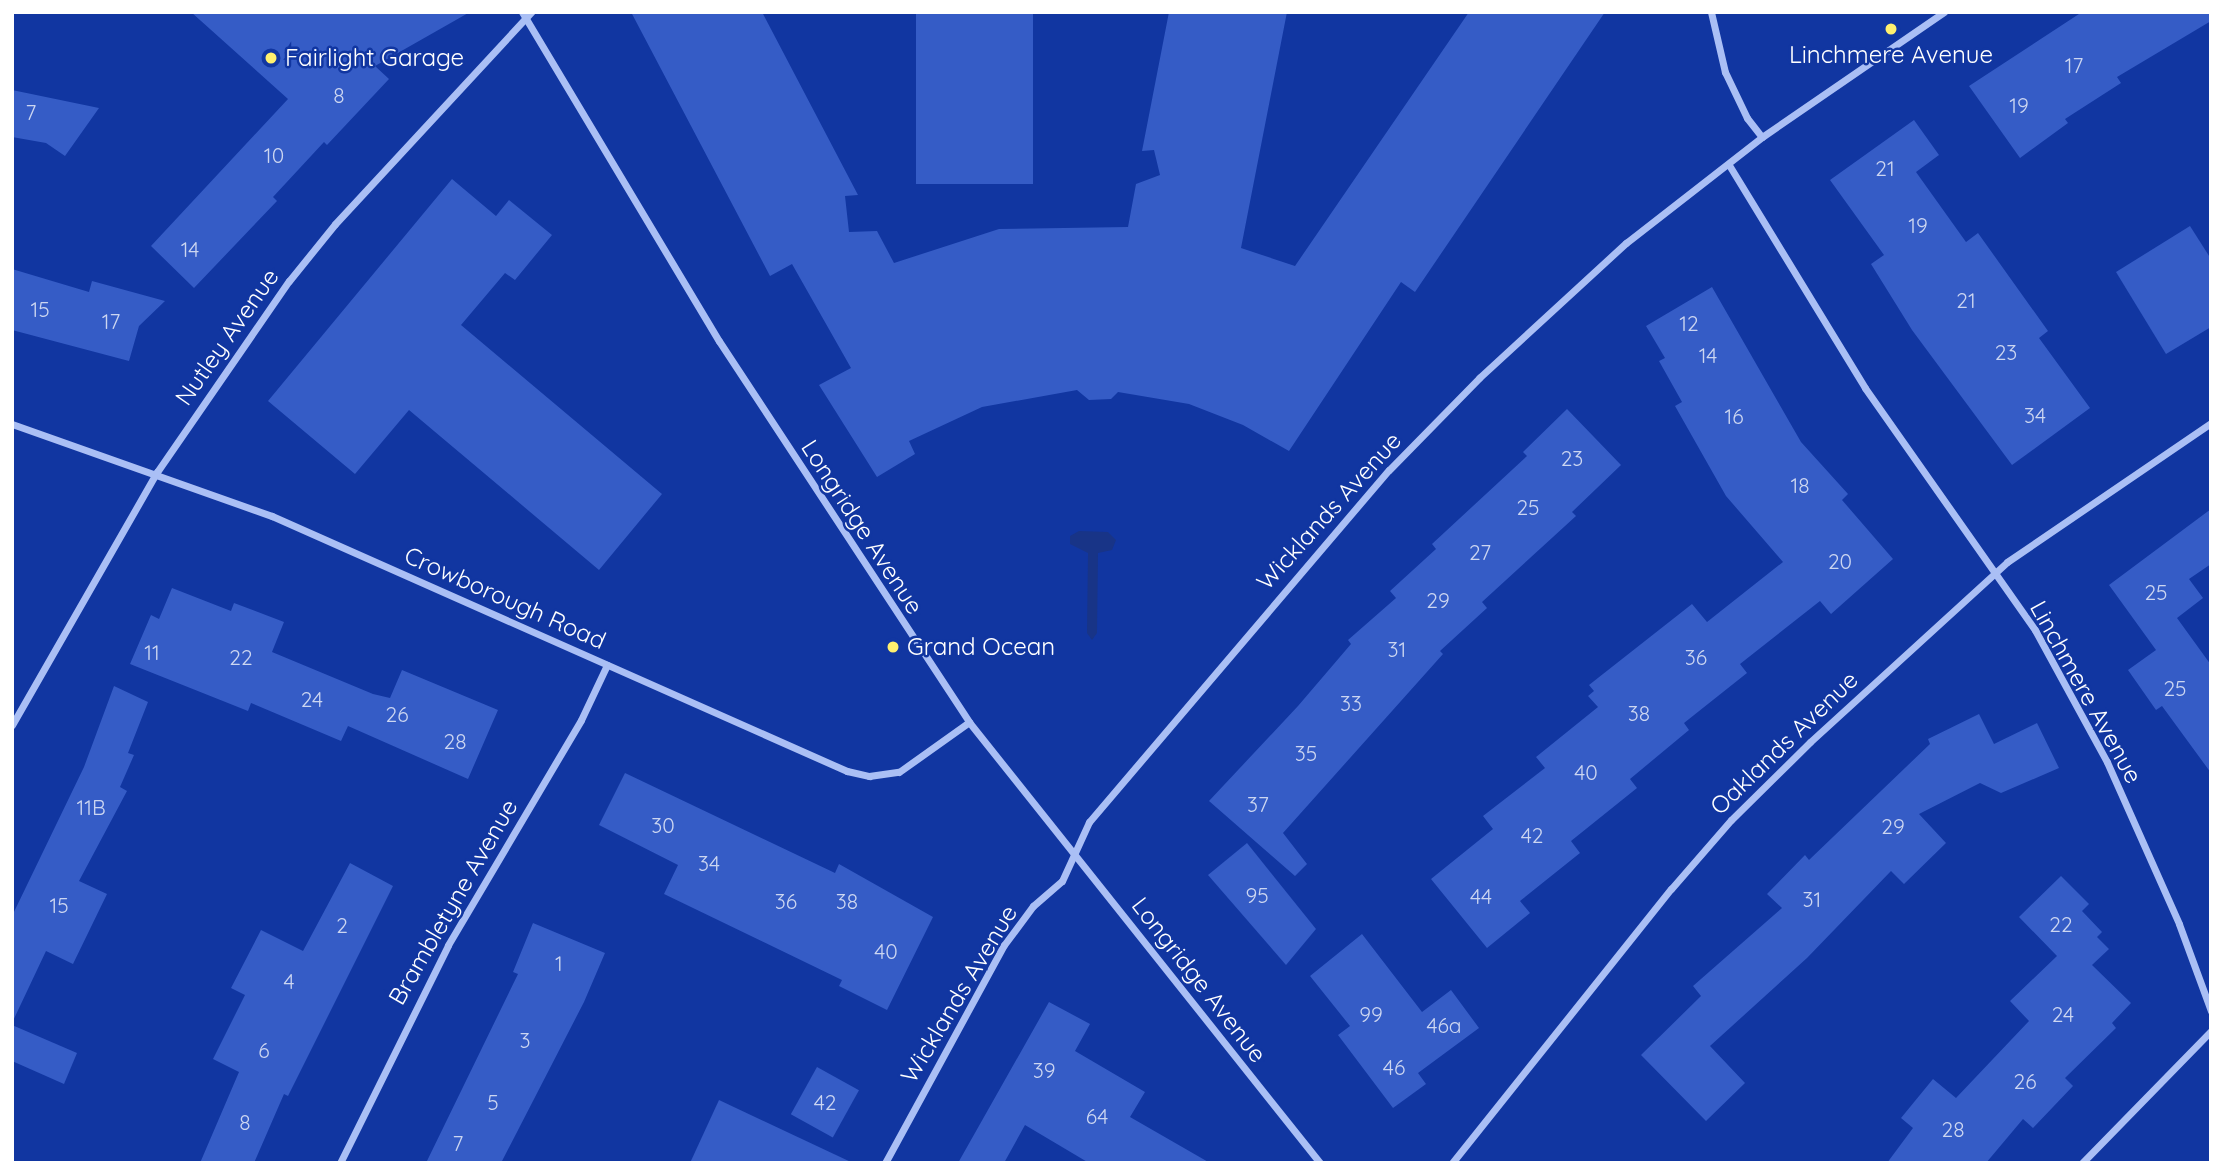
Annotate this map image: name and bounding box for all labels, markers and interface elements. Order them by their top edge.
marker: Linchmere Avenue [1883,21,1899,37]
place label: Linchmere Avenue [1789,41,1993,69]
place label: Fairlight Garage [285,44,464,72]
marker: Fairlight Garage [263,50,279,66]
house number: 17 [2065,52,2083,78]
house number: 8 [333,82,345,108]
house number: 19 [2009,92,2029,118]
house number: 7 [26,99,36,125]
house number: 10 [264,142,284,168]
house number: 21 [1875,155,1895,181]
house number: 19 [1908,212,1928,238]
house number: 14 [181,236,199,262]
street label: Nutley Avenue [169,263,285,411]
house number: 21 [1956,287,1976,313]
house number: 15 [30,296,50,322]
house number: 17 [102,308,120,334]
house number: 12 [1679,310,1699,336]
house number: 23 [1995,339,2017,365]
house number: 14 [1699,342,1717,368]
house number: 34 [2024,402,2046,428]
house number: 16 [1724,403,1744,429]
street label: Wicklands Avenue [1251,426,1407,596]
street label: Longridge Avenue [795,435,929,619]
house number: 23 [1561,445,1583,471]
house number: 18 [1790,472,1810,498]
house number: 25 [1516,494,1540,520]
house number: 27 [1469,539,1491,565]
street label: Crowborough Road [400,541,610,655]
house number: 20 [1828,548,1852,574]
house number: 25 [2144,579,2168,605]
house number: 29 [1426,587,1450,613]
street label: Linchmere Avenue [2024,596,2148,788]
place label: Grand Ocean [907,633,1055,661]
house number: 31 [1388,636,1406,662]
house number: 11 [144,639,160,665]
marker: Grand Ocean [885,639,901,655]
house number: 22 [229,644,253,670]
house number: 36 [1685,644,1707,670]
street label: Oaklands Avenue [1704,665,1864,821]
house number: 25 [2163,675,2187,701]
house number: 24 [301,686,323,712]
house number: 33 [1340,690,1362,716]
house number: 38 [1628,700,1650,726]
house number: 26 [386,701,408,727]
house number: 28 [444,728,466,754]
house number: 35 [1295,740,1317,766]
house number: 40 [1574,759,1598,785]
house number: 37 [1247,791,1269,817]
house number: 11B [76,794,106,820]
street label: Brambletyne Avenue [382,794,524,1010]
house number: 30 [651,812,675,838]
house number: 29 [1881,813,1905,839]
house number: 42 [1521,822,1543,848]
house number: 34 [698,850,720,876]
house number: 95 [1245,882,1269,908]
house number: 44 [1470,883,1492,909]
house number: 31 [1803,886,1821,912]
house number: 36 [775,888,797,914]
house number: 38 [836,888,858,914]
house number: 15 [49,892,69,918]
street label: Longridge Avenue [1126,892,1272,1068]
street label: Wicklands Avenue [895,900,1023,1088]
house number: 22 [2049,911,2073,937]
house number: 2 [336,912,348,938]
house number: 40 [874,938,898,964]
house number: 1 [555,950,563,976]
house number: 4 [283,968,295,994]
house number: 99 [1359,1001,1383,1027]
house number: 24 [2052,1001,2074,1027]
house number: 46a [1426,1012,1462,1038]
house number: 3 [519,1027,531,1053]
house number: 6 [258,1037,270,1063]
house number: 46 [1383,1054,1405,1080]
house number: 39 [1033,1057,1055,1083]
house number: 26 [2014,1068,2036,1094]
house number: 5 [487,1089,499,1115]
house number: 42 [814,1089,836,1115]
house number: 64 [1086,1103,1108,1129]
house number: 8 [239,1109,251,1135]
house number: 28 [1942,1116,1964,1142]
house number: 7 [453,1130,463,1156]

